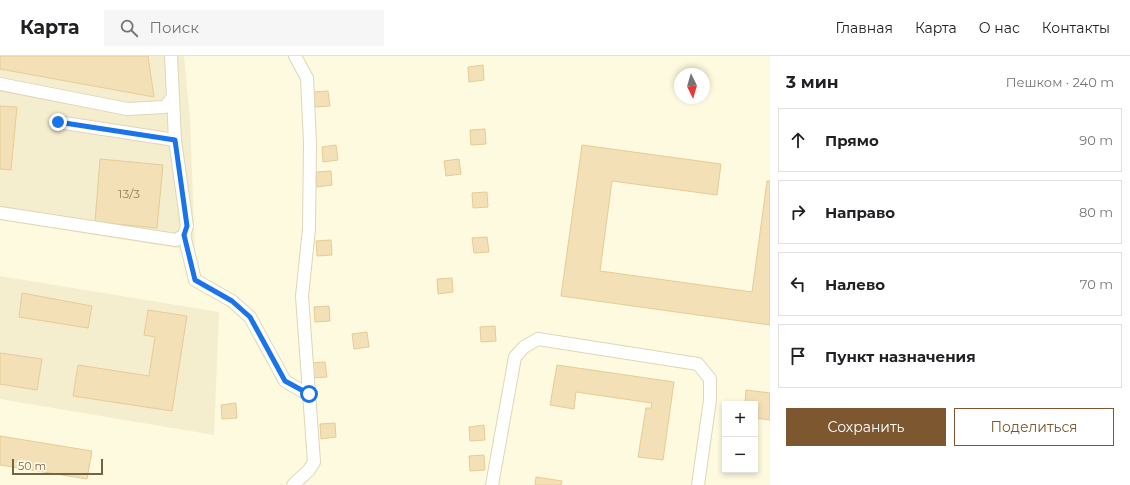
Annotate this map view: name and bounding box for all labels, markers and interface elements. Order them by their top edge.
search box [104,10,384,46]
text: Карта [20,16,80,39]
icon: search [118,17,140,39]
text: Поиск [150,18,199,37]
text: Главная [835,19,893,37]
text: Карта [915,19,957,37]
text: О нас [979,19,1020,37]
text: Контакты [1042,19,1110,37]
north arrow [674,68,710,104]
text: 3 мин [786,72,839,92]
text: Пешком · 240 m [1006,74,1114,90]
route end [49,113,67,131]
icon: ahead [787,129,809,151]
text: Прямо [825,131,879,150]
text: 90 m [1079,132,1113,148]
house number: 13/3 [118,186,140,201]
icon: right [787,201,809,223]
text: Направо [825,203,895,222]
text: 80 m [1079,204,1113,220]
icon: left [787,273,809,295]
text: Налево [825,275,885,294]
text: 70 m [1080,276,1113,292]
icon: arrive [787,345,809,367]
text: Пункт назначения [825,347,976,366]
route start [300,385,318,403]
map controls [722,401,758,473]
button: + [722,401,758,437]
button: Сохранить [786,408,946,446]
button: Поделиться [954,408,1114,446]
button: − [722,437,758,473]
scale bar [12,457,103,476]
text: 50 m [18,459,46,473]

